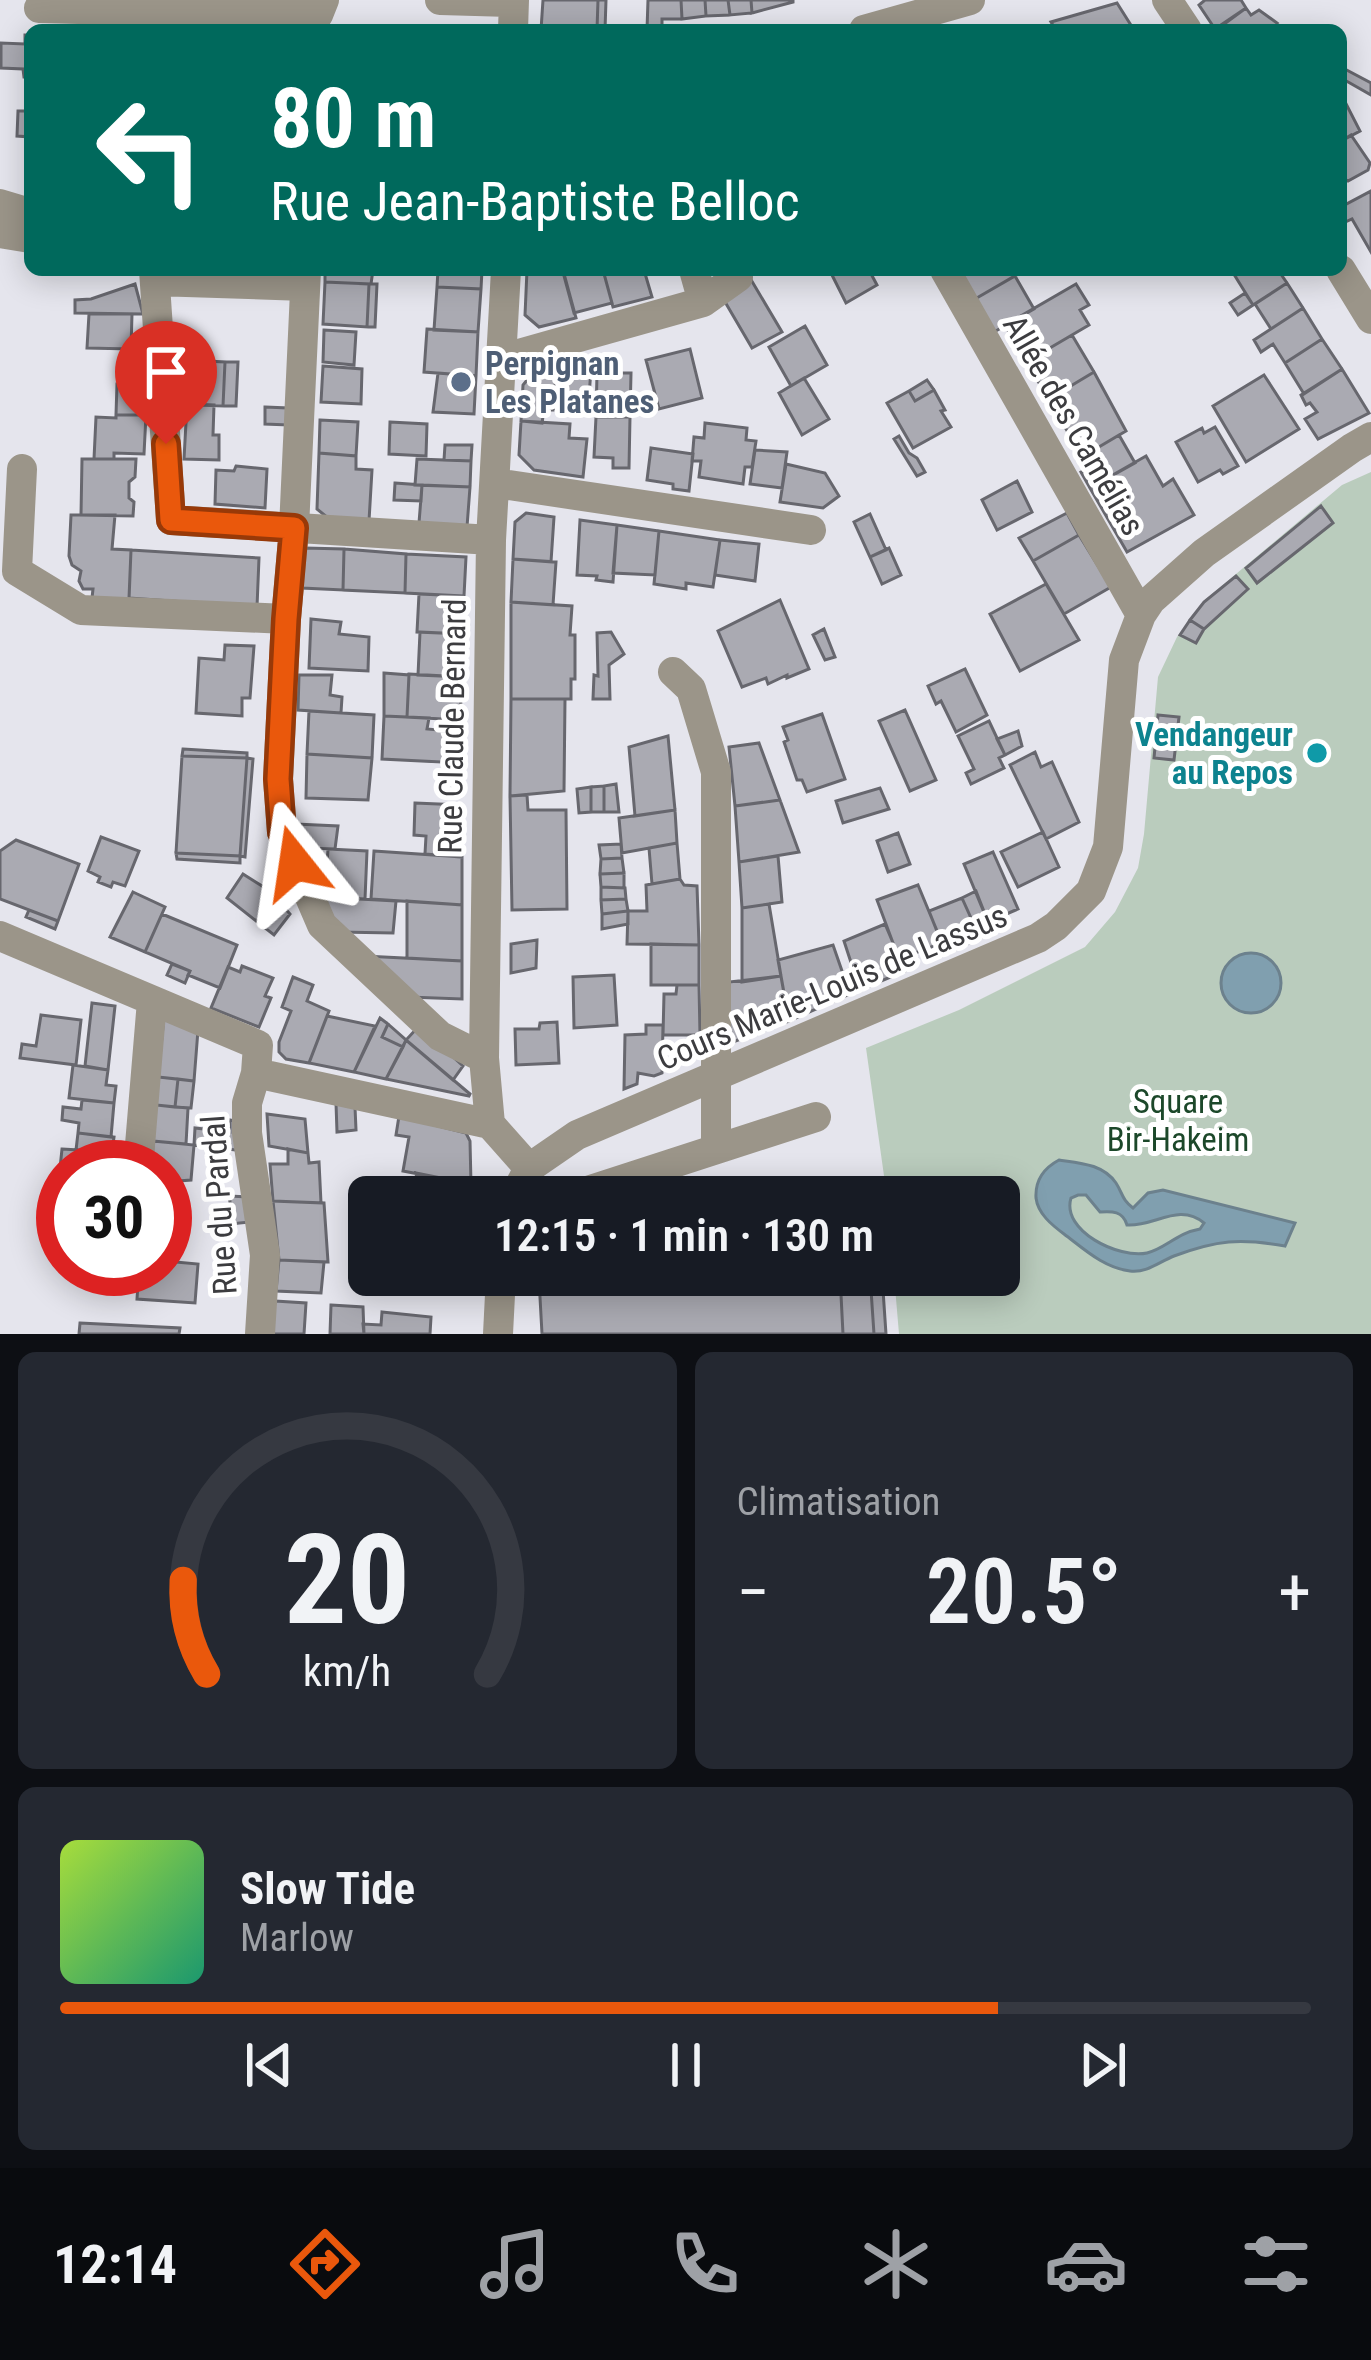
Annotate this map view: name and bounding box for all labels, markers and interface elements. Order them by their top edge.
text: 80 m [270,69,437,168]
icon: left [72,72,228,228]
text: Rue Jean-Baptiste Belloc [270,170,800,233]
street label: Allée des Camélias [995,308,1153,542]
pin [115,321,217,444]
icon: arrive [133,339,199,405]
place label: Perpignan Les Platanes [485,344,654,421]
marker: Perpignan Les Platanes [448,369,474,395]
street label: Rue Claude Bernard [430,598,474,854]
place label: Vendangeur au Repos [1135,715,1293,792]
marker: Vendangeur au Repos [1304,740,1330,766]
position arrow [232,800,358,926]
street label: Cours Marie-Louis de Lassus [651,896,1013,1078]
park label: Square Bir-Hakeim [1107,1082,1249,1159]
street label: Rue du Pardal [193,1114,245,1296]
speed limit sign: 30 [36,1140,192,1296]
text: 12:15 · 1 min · 130 m [494,1209,874,1262]
text: Climatisation [737,1479,940,1525]
text: 20 [284,1507,410,1653]
text: 20.5° [926,1540,1122,1645]
text: − [737,1554,770,1631]
text: + [1278,1554,1311,1631]
text: km/h [303,1645,391,1695]
text: Slow Tide [240,1862,415,1915]
text: Marlow [240,1915,354,1961]
icon: previous [236,2032,302,2098]
icon: pause [653,2032,719,2098]
icon: next [1070,2032,1136,2098]
icon: directions [283,2222,367,2306]
icon: music [473,2222,557,2306]
icon: phone [663,2222,747,2306]
icon: climate [854,2222,938,2306]
icon: car [1044,2222,1128,2306]
icon: filters [1234,2222,1318,2306]
text: 12:14 [53,2233,177,2296]

